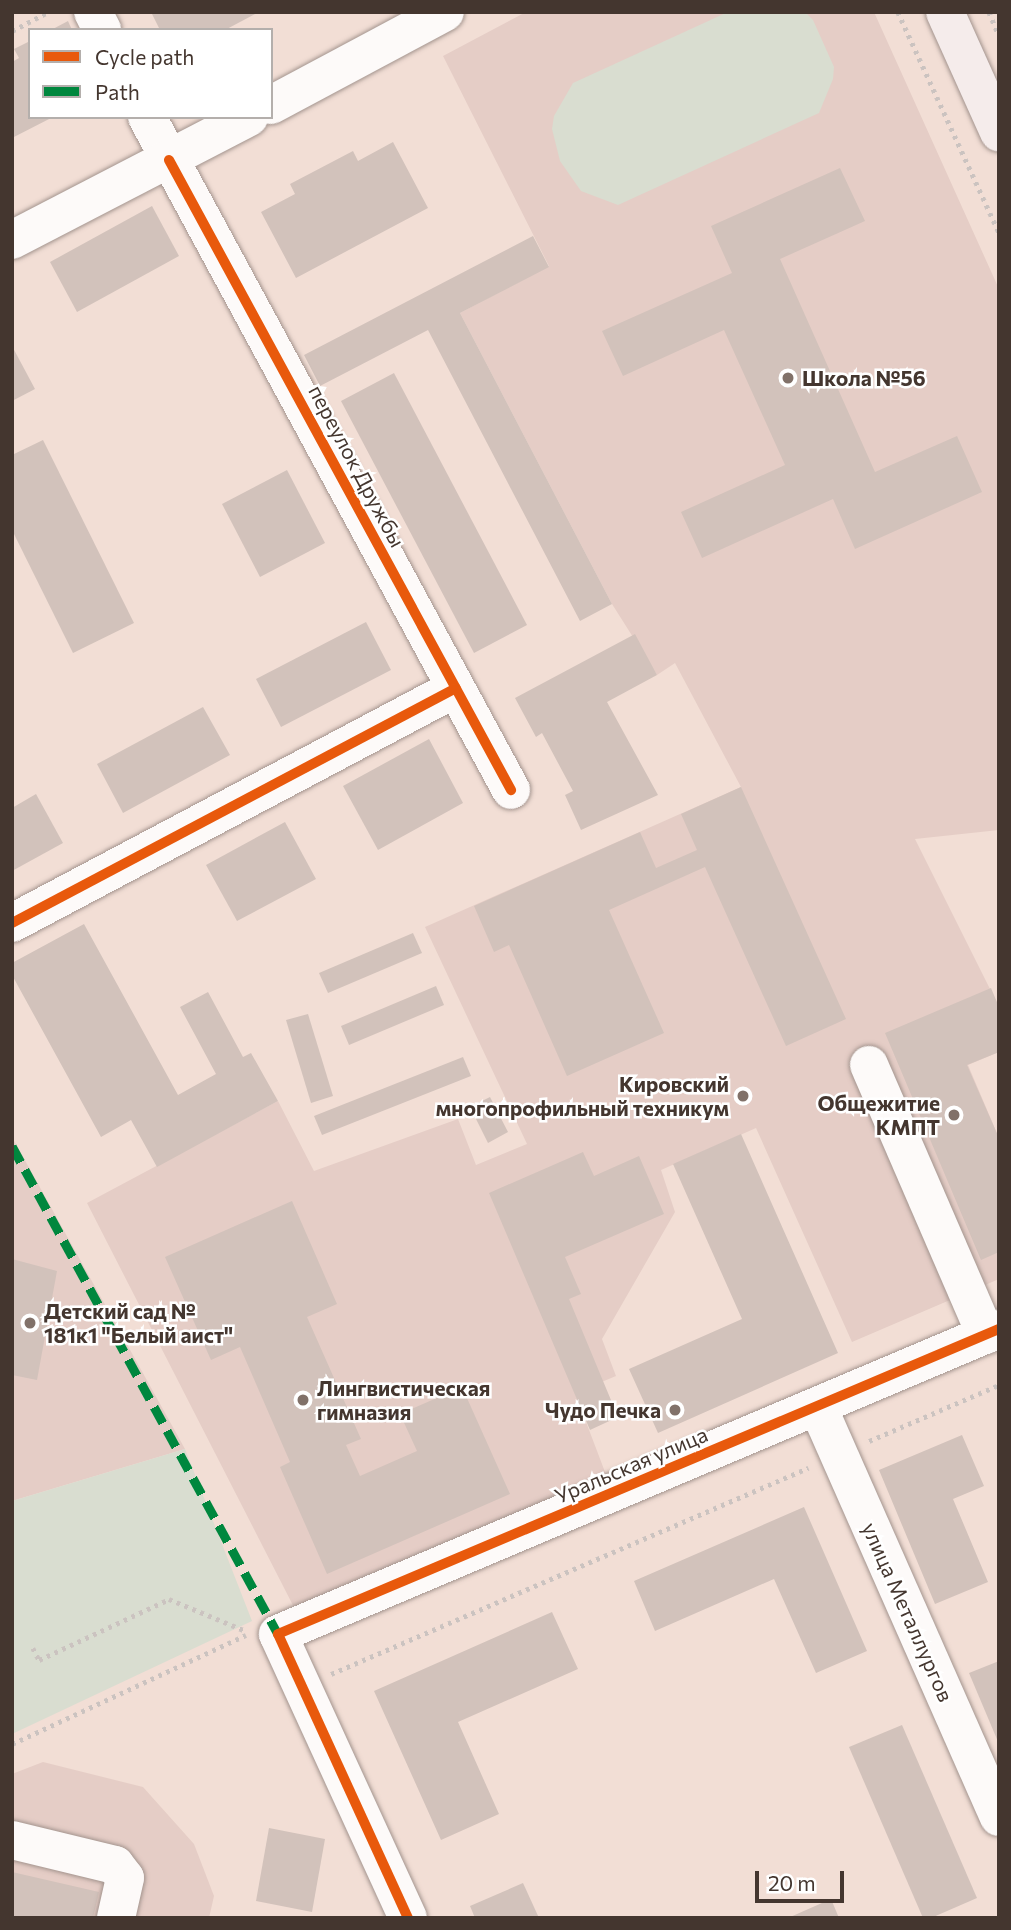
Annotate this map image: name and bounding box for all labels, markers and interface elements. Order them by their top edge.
legend [28,28,273,119]
text: Cycle path [95,44,194,69]
text: Path [95,79,140,104]
place label: Школа №56 [802,365,926,391]
marker: Школа №56 [780,370,796,386]
street label: переулок Дружбы [304,381,410,551]
place label: Кировский многопрофильный техникум [436,1071,729,1121]
marker: Кировский многопрофильный техникум [735,1088,751,1104]
place label: Общежитие КМПТ [817,1090,940,1140]
marker: Общежитие КМПТ [946,1107,962,1123]
place label: Детский сад № 181к1 "Белый аист" [44,1298,233,1348]
marker: Детский сад № 181к1 "Белый аист" [22,1315,38,1331]
place label: Лингвистическая гимназия [317,1375,490,1425]
marker: Лингвистическая гимназия [295,1392,311,1408]
place label: Чудо Печка [545,1397,661,1423]
marker: Чудо Печка [667,1402,683,1418]
street label: Уральская улица [551,1421,711,1509]
street label: улица Металлургов [857,1518,959,1706]
scale bar [759,1856,848,1900]
text: 20 m [768,1870,816,1895]

